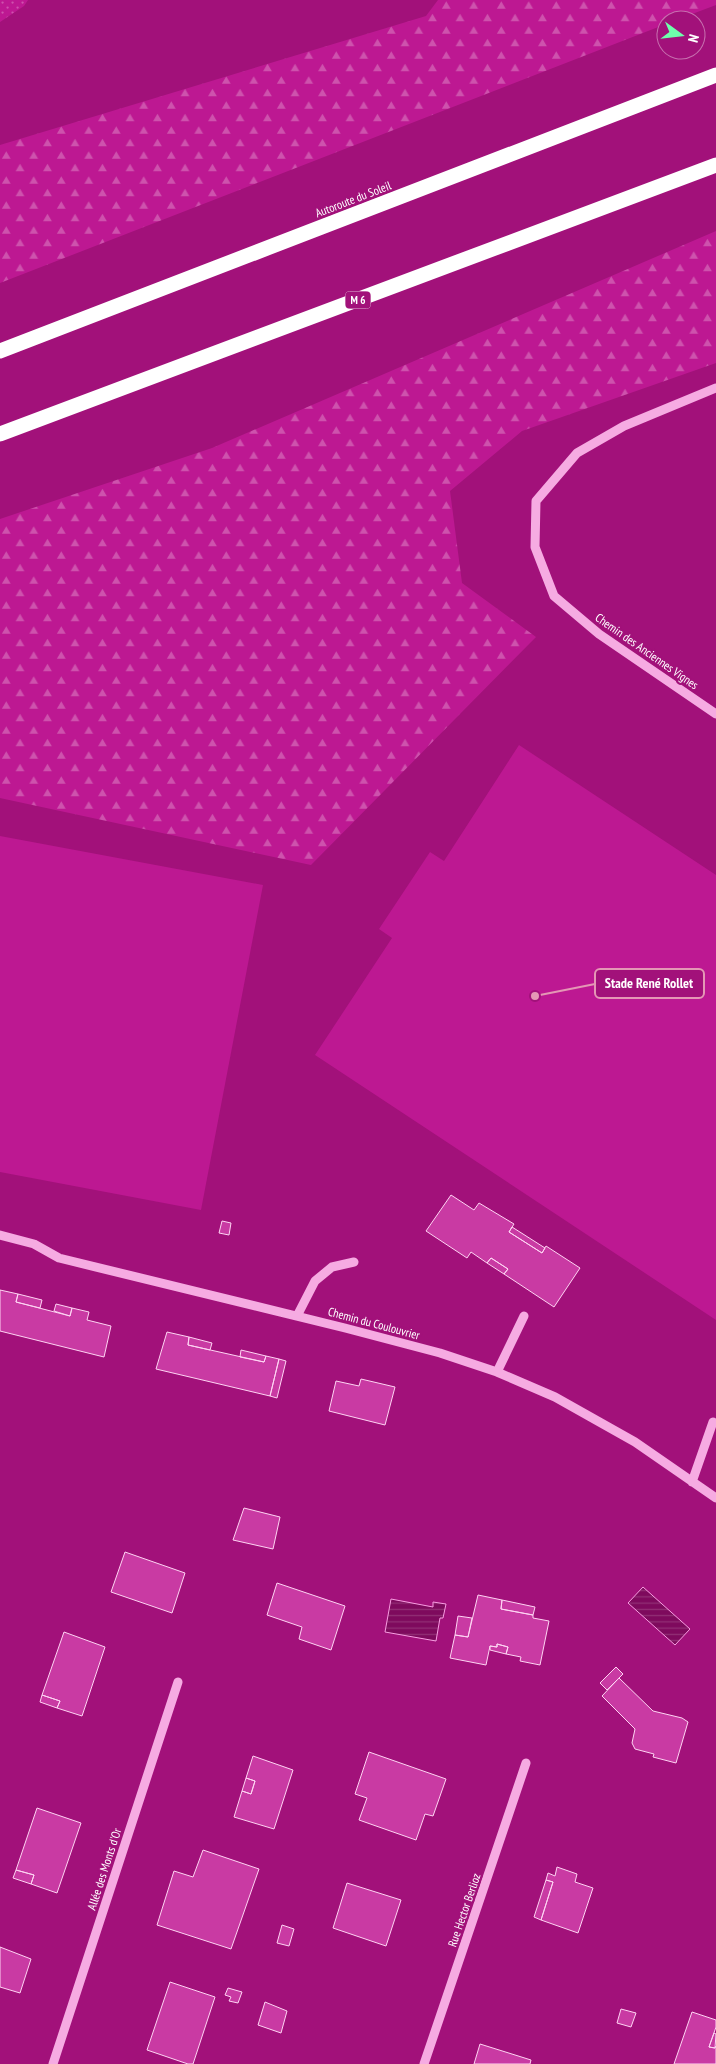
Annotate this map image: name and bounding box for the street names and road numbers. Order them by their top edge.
street label: Autoroute du Soleil [313,178,393,220]
road number: M 6 [346,292,370,308]
street label: Chemin des Anciennes Vignes [592,610,702,692]
street label: Chemin du Coulouvrier [326,1304,422,1343]
street label: Allée des Monts d'Or [84,1825,125,1912]
street label: Rue Hector Berlioz [444,1871,484,1949]

